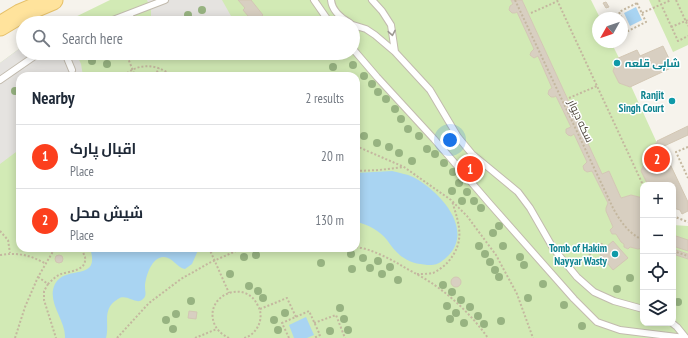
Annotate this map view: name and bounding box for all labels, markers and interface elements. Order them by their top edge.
north arrow [592,12,628,48]
search box [16,16,360,60]
icon: search [30,27,52,49]
text: Search here [62,29,123,48]
one-way arrow [387,30,396,36]
place label: شاہی قلعہ [625,56,680,71]
marker: شاہی قلعہ [612,58,622,68]
text: Nearby [32,87,75,109]
place label: Ranjit Singh Court [619,88,665,115]
text: 2 results [305,90,344,107]
marker: Ranjit Singh Court [667,96,677,106]
street label: سکه دیوار [565,97,597,145]
your location [440,130,460,150]
text: اقبال پارک [70,139,136,158]
pin: 2 [644,144,670,174]
text: 1 [42,148,48,165]
text: 20 m [321,148,344,165]
pin: 1 [457,154,483,184]
text: Place [70,163,94,180]
map controls [640,182,676,326]
button: + [640,182,676,218]
text: شیش محل [70,203,143,222]
text: 2 [42,212,48,229]
text: 130 m [315,212,344,229]
button: − [640,218,676,254]
text: Place [70,227,94,244]
place label: Tomb of Hakim Nayyar Wasty [549,241,608,268]
marker: Tomb of Hakim Nayyar Wasty [610,249,620,259]
button: locate [640,254,676,290]
button: layers [640,290,676,326]

